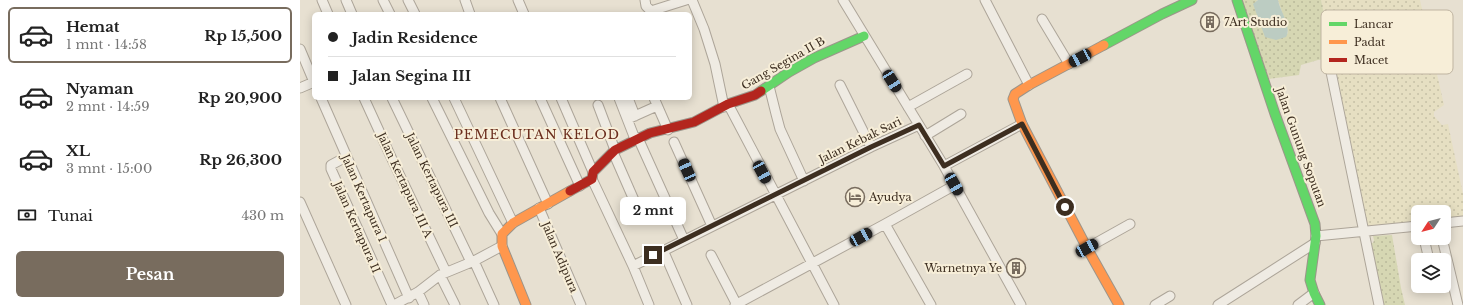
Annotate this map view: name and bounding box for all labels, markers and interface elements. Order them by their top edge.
legend [1321,10,1453,74]
building icon: 7Art Studio [1199,11,1221,33]
place label: 7Art Studio [1224,15,1287,29]
icon: car [18,17,54,53]
text: Hemat [66,17,120,36]
text: Lancar [1354,17,1394,31]
text: Rp 15,500 [204,26,282,45]
text: Jadin Residence [352,28,478,47]
street label: Gang Segina II B [739,33,827,93]
text: Padat [1354,35,1386,49]
text: 1 mnt · 14:58 [66,36,147,53]
car [1067,47,1093,69]
text: Macet [1354,53,1389,67]
text: Jalan Segina III [352,66,471,85]
car [881,68,903,94]
icon: car [18,79,54,115]
text: Nyaman [66,79,134,98]
street label: Jalan Gunung Soputan [1272,83,1329,209]
text: Rp 20,900 [198,88,282,107]
text: 2 mnt · 14:59 [66,98,150,115]
street label: Jalan Kebak Sari [815,114,904,167]
district label: PEMECUTAN KELOD [454,126,620,143]
street label: Jalan Kertapura III A [374,128,436,240]
street label: Jalan Kertapura III [402,129,461,230]
icon: car [18,141,54,177]
text: XL [66,141,90,160]
text: Rp 26,300 [199,150,282,169]
street label: Jalan Kertapura I [338,150,390,244]
car [677,157,697,183]
car [751,159,773,185]
text: 3 mnt · 15:00 [66,160,152,177]
car [943,171,965,197]
street label: Jalan Kertapura II [330,177,384,275]
hotel icon: Ayudya [844,186,866,208]
place label: Ayudya [868,190,912,204]
callout: 2 mnt [620,197,686,225]
route start [1056,198,1074,216]
text: 2 mnt [633,202,673,219]
icon: cash [16,204,38,226]
north arrow [1411,205,1451,245]
map controls [1411,205,1451,293]
text: Tunai [48,206,93,225]
text: 430 m [241,207,284,224]
street label: Jalan Adipura [538,218,582,295]
car [848,226,874,248]
car [1074,237,1100,259]
route end [644,246,662,264]
button: Pesan [16,251,284,297]
button: layers [1411,253,1451,293]
building icon: Warnetnya Ye [1005,257,1027,279]
place label: Warnetnya Ye [923,261,1002,275]

